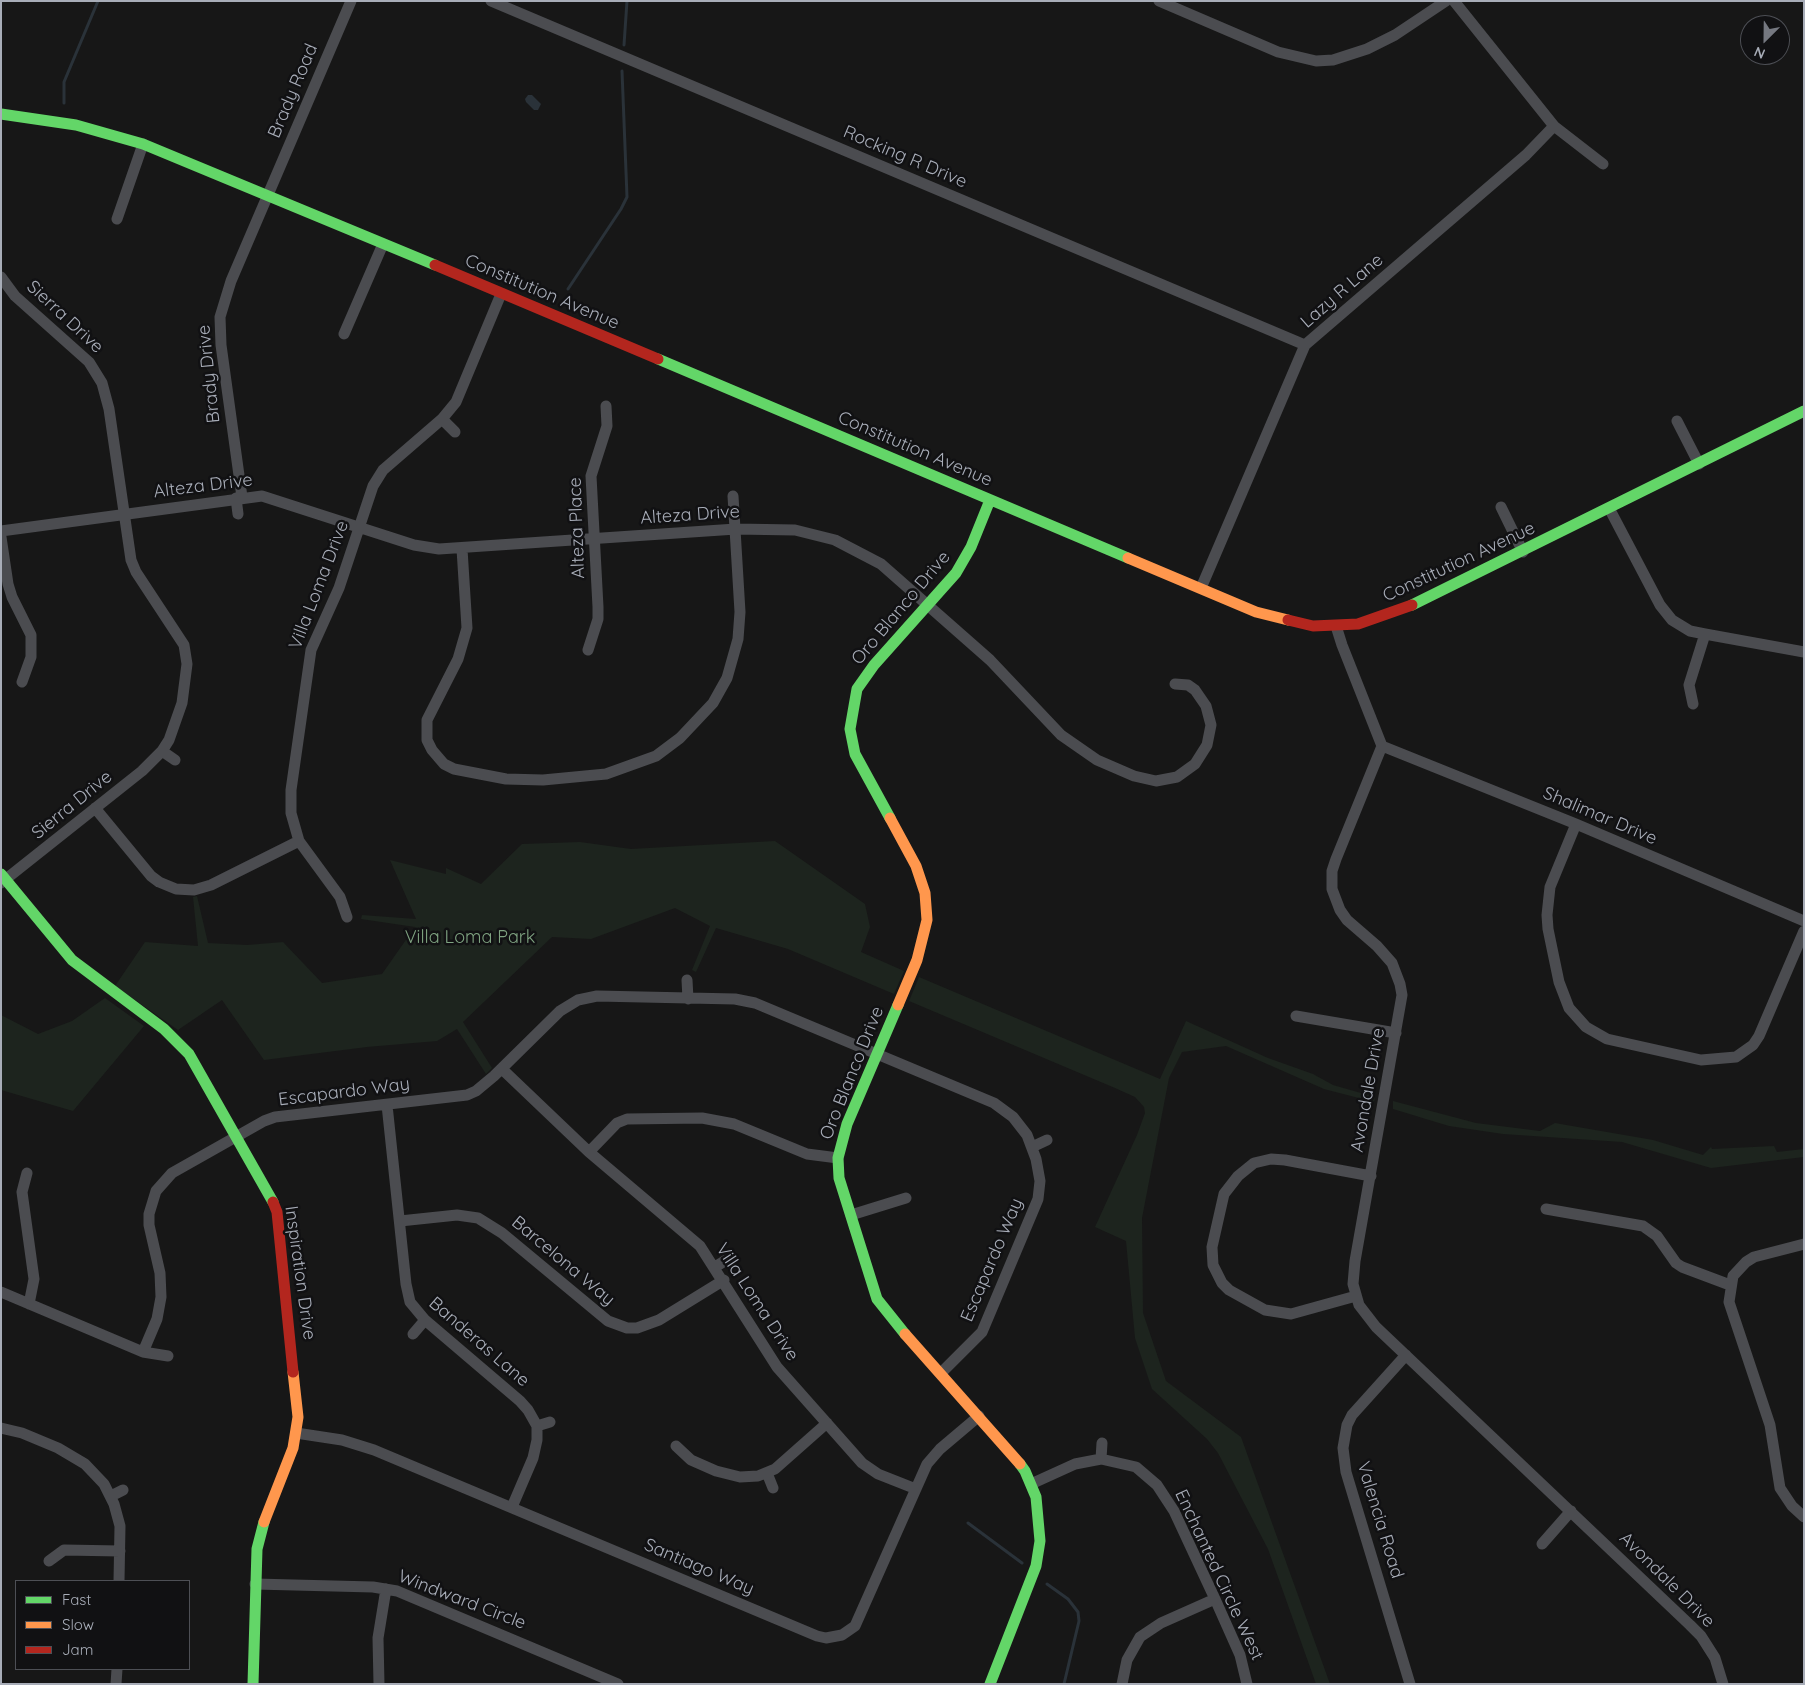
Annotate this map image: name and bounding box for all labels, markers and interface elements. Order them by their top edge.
north arrow [1740,15,1790,65]
street label: Brady Road [264,41,322,141]
text: N [1751,43,1768,63]
street label: Rocking R Drive [840,121,970,193]
street label: Lazy R Lane [1296,249,1388,333]
street label: Constitution Avenue [462,250,622,334]
street label: Sierra Drive [22,276,108,358]
street label: Brady Drive [193,324,225,424]
street label: Constitution Avenue [835,407,995,491]
street label: Alteza Drive [152,469,254,503]
street label: Alteza Place [564,477,590,579]
street label: Alteza Drive [640,501,740,529]
street label: Constitution Avenue [1379,517,1539,607]
street label: Villa Loma Drive [285,518,353,652]
street label: Oro Blanco Drive [847,547,955,669]
street label: Sierra Drive [28,766,116,844]
street label: Shalimar Drive [1540,782,1660,850]
park label: Villa Loma Park [405,927,535,949]
street label: Oro Blanco Drive [815,1003,889,1143]
street label: Avondale Drive [1346,1026,1390,1154]
street label: Escapardo Way [277,1073,411,1111]
street label: Escapardo Way [956,1195,1028,1325]
street label: Inspiration Drive [280,1205,320,1341]
street label: Barcelona Way [507,1212,619,1310]
street label: Villa Loma Drive [711,1239,803,1365]
street label: Banderas Lane [424,1292,534,1392]
street label: Valencia Road [1352,1459,1408,1581]
street label: Enchanted Circle West [1170,1486,1268,1664]
street label: Avondale Drive [1615,1528,1719,1632]
street label: Santiago Way [641,1534,757,1600]
street label: Windward Circle [395,1566,529,1634]
legend [15,1580,190,1670]
text: Fast [62,1590,91,1609]
text: Slow [62,1615,94,1634]
text: Jam [62,1640,93,1659]

